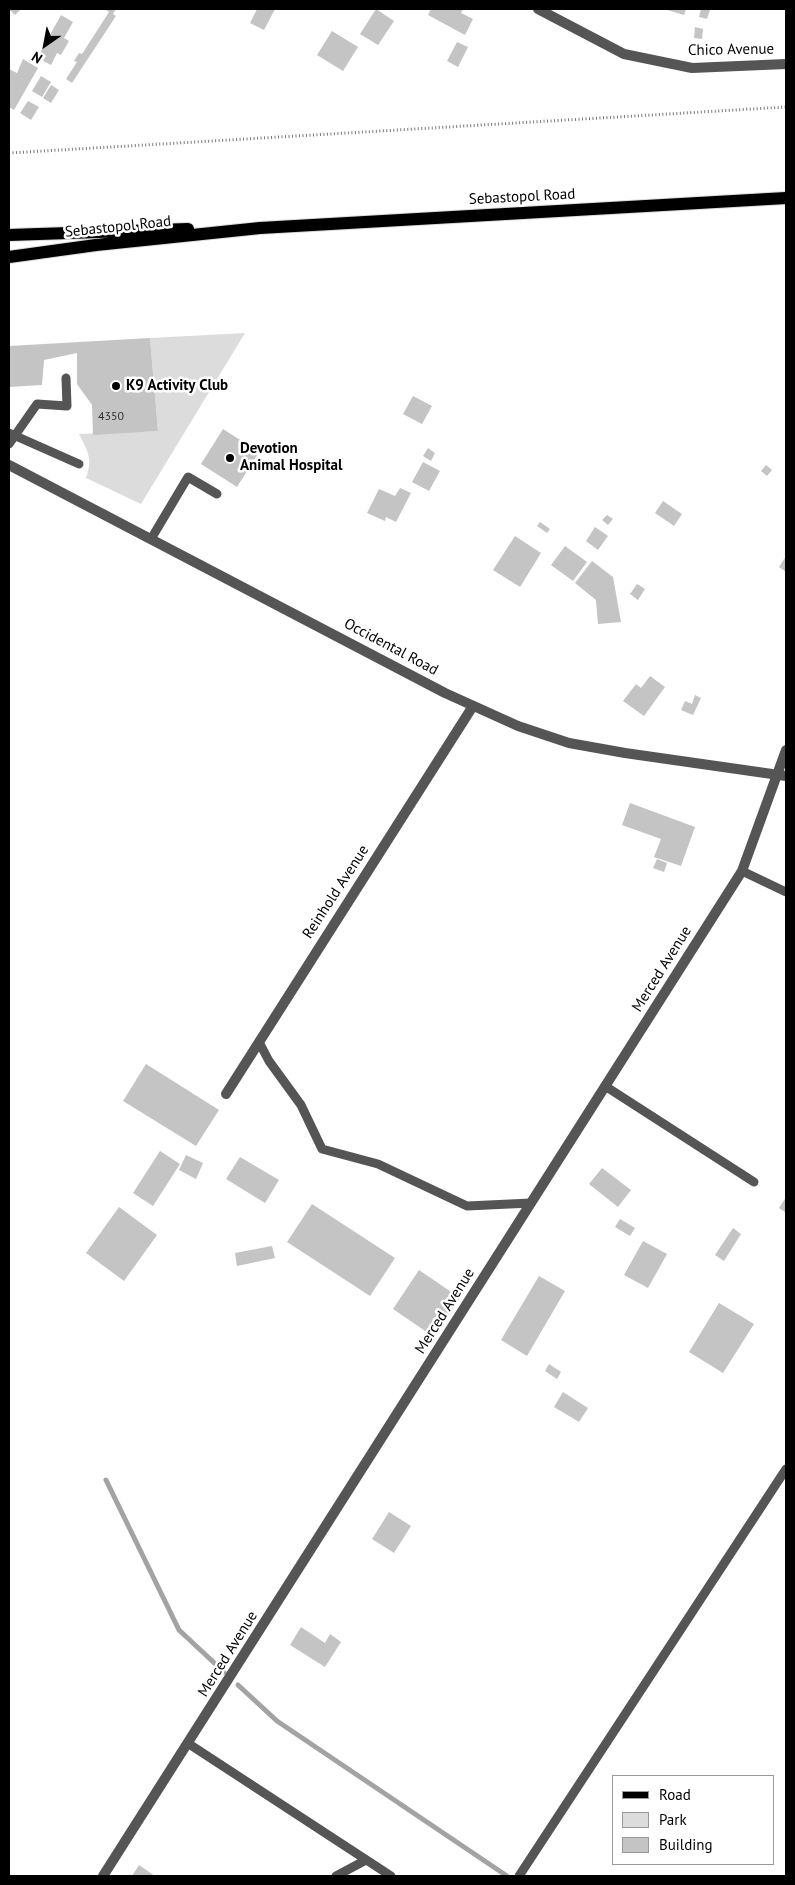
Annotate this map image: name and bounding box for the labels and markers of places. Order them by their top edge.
place label: K9 Activity Club [126,377,228,395]
marker: K9 Activity Club [110,380,122,392]
place label: Devotion Animal Hospital [240,440,342,475]
marker: Devotion Animal Hospital [224,452,236,464]

